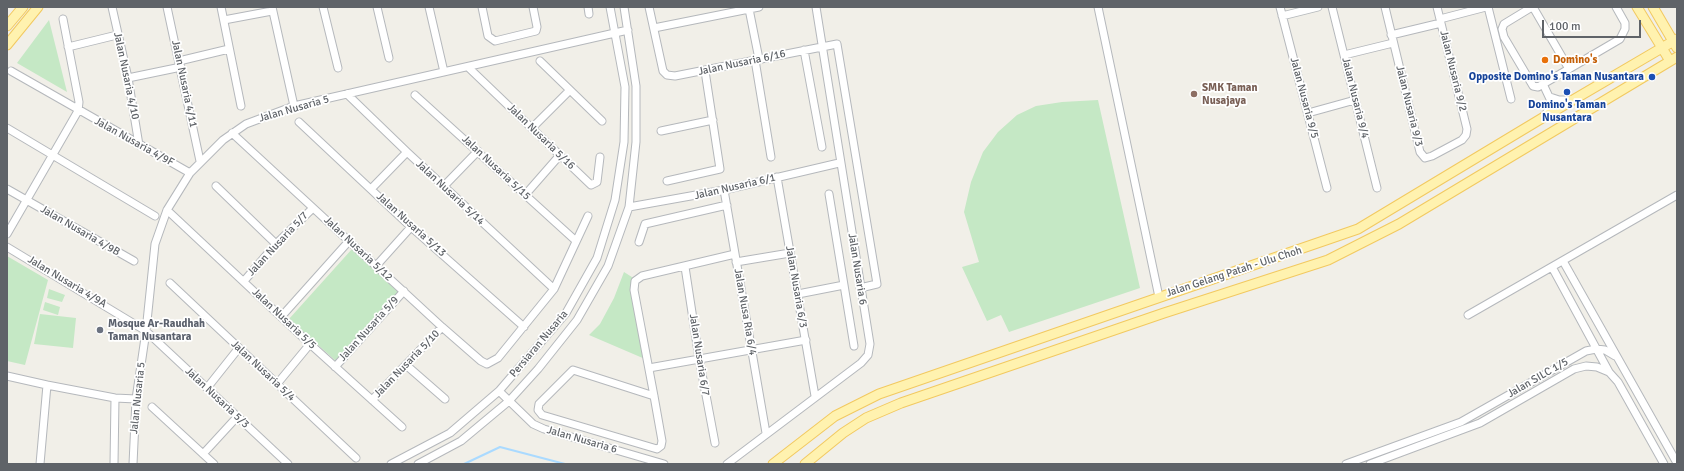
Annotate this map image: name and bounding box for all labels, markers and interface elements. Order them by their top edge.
scale bar [1544,12,1643,38]
text: 100 m [1549,19,1581,34]
street label: Jalan Nusaria 9/2 [1437,29,1469,113]
street label: Jalan Nusaria 4/10 [110,31,142,121]
street label: Jalan Nusaria 4/11 [168,39,200,129]
street label: Jalan Nusaria 6/16 [697,47,787,79]
place label: Domino's [1553,53,1597,67]
marker: Domino's [1540,55,1550,65]
street label: Jalan Nusaria 9/5 [1287,56,1321,140]
street label: Jalan Nusaria 9/4 [1339,56,1371,140]
street label: Jalan Nusaria 9/3 [1393,64,1425,148]
place label: Opposite Domino's Taman Nusantara [1469,70,1644,84]
marker: Opposite Domino's Taman Nusantara [1647,72,1657,82]
place label: SMK Taman Nusajaya [1202,81,1258,107]
marker: Domino's Taman Nusantara [1562,87,1572,97]
marker: SMK Taman Nusajaya [1189,89,1199,99]
street label: Jalan Nusaria 5 [257,93,331,125]
place label: Domino's Taman Nusantara [1528,98,1606,124]
street label: Jalan Nusaria 5/16 [504,101,578,173]
street label: Jalan Nusaria 4/9F [92,115,176,169]
street label: Jalan Nusaria 5/15 [459,133,533,203]
street label: Jalan Nusaria 5/14 [413,158,487,228]
street label: Jalan Nusaria 6/1 [693,171,777,203]
street label: Jalan Nusaria 5/13 [374,190,448,260]
street label: Jalan Nusaria 4/9B [38,203,122,259]
street label: Jalan Nusaria 5/7 [245,209,311,279]
street label: Jalan Nusaria 5/12 [321,214,395,284]
street label: Jalan Nusaria 6 [845,232,869,306]
street label: Jalan Gelang Patah - Ulu Choh [1164,244,1304,300]
street label: Jalan Nusaria 6/3 [782,245,810,329]
street label: Jalan Nusaria 4/9A [25,253,109,311]
street label: Jalan Nusa Ria 6/4 [731,268,759,356]
street label: Jalan Nusaria 5/5 [249,286,319,352]
street label: Jalan Nusaria 5/9 [336,294,402,364]
street label: Persiaran Nusaria [507,308,571,380]
street label: Jalan Nusaria 6/7 [686,313,712,397]
place label: Mosque Ar-Raudhah Taman Nusantara [108,317,205,343]
marker: Mosque Ar-Raudhah Taman Nusantara [95,325,105,335]
street label: Jalan Nusaria 5/10 [371,327,443,401]
street label: Jalan Nusaria 5/4 [228,338,298,404]
street label: Jalan SILC 1/5 [1505,355,1571,401]
street label: Jalan Nusaria 5 [128,361,148,435]
street label: Jalan Nusaria 5/3 [182,365,252,431]
street label: Jalan Nusaria 6 [545,424,619,456]

